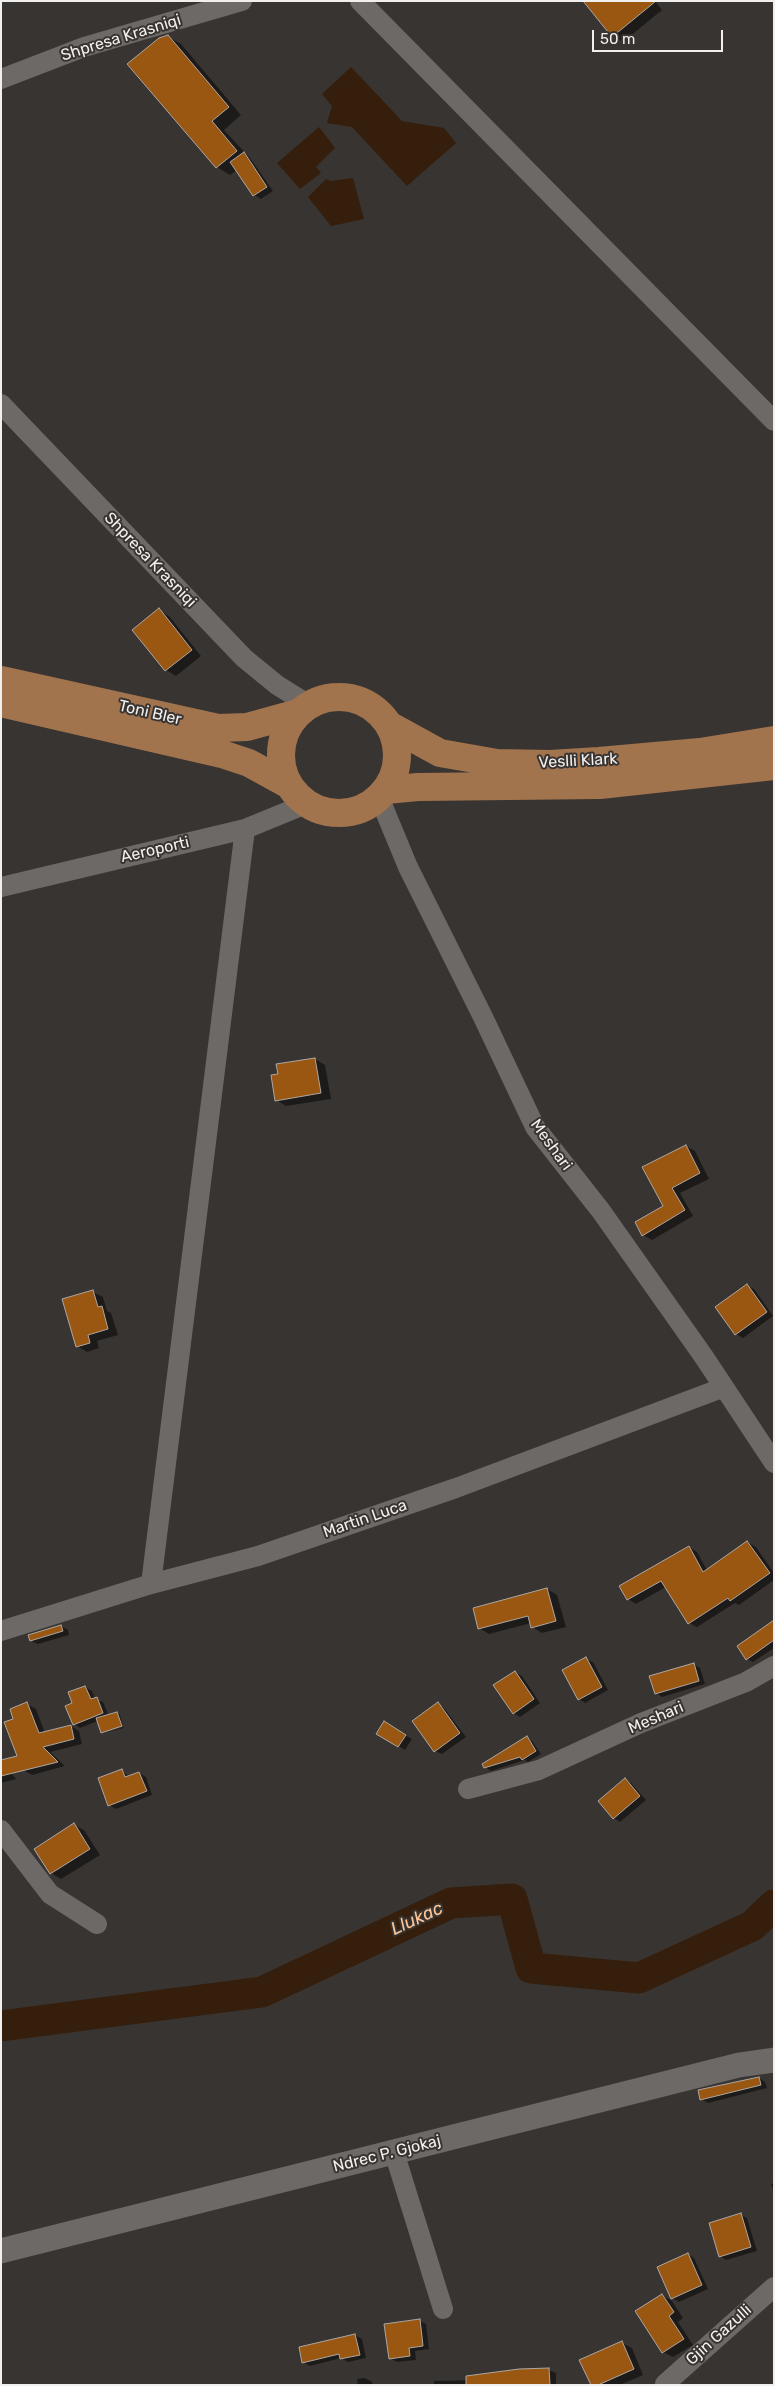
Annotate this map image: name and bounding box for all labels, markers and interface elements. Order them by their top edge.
street label: Shpresa Krasniqi [59,11,183,65]
scale bar [595,20,726,52]
text: 50 m [600,30,635,48]
street label: Shpresa Krasniqi [100,509,200,611]
street label: Toni Bler [117,696,183,730]
street label: Veslli Klark [538,749,618,773]
street label: Aeroporti [119,833,191,867]
street label: Meshari [526,1116,576,1174]
street label: Martin Luca [321,1496,409,1542]
street label: Meshari [625,1698,687,1738]
water label: Llukac [388,1898,446,1940]
street label: Ndrec P. Gjokaj [331,2131,443,2177]
street label: Gjin Gazulli [682,2301,756,2369]

